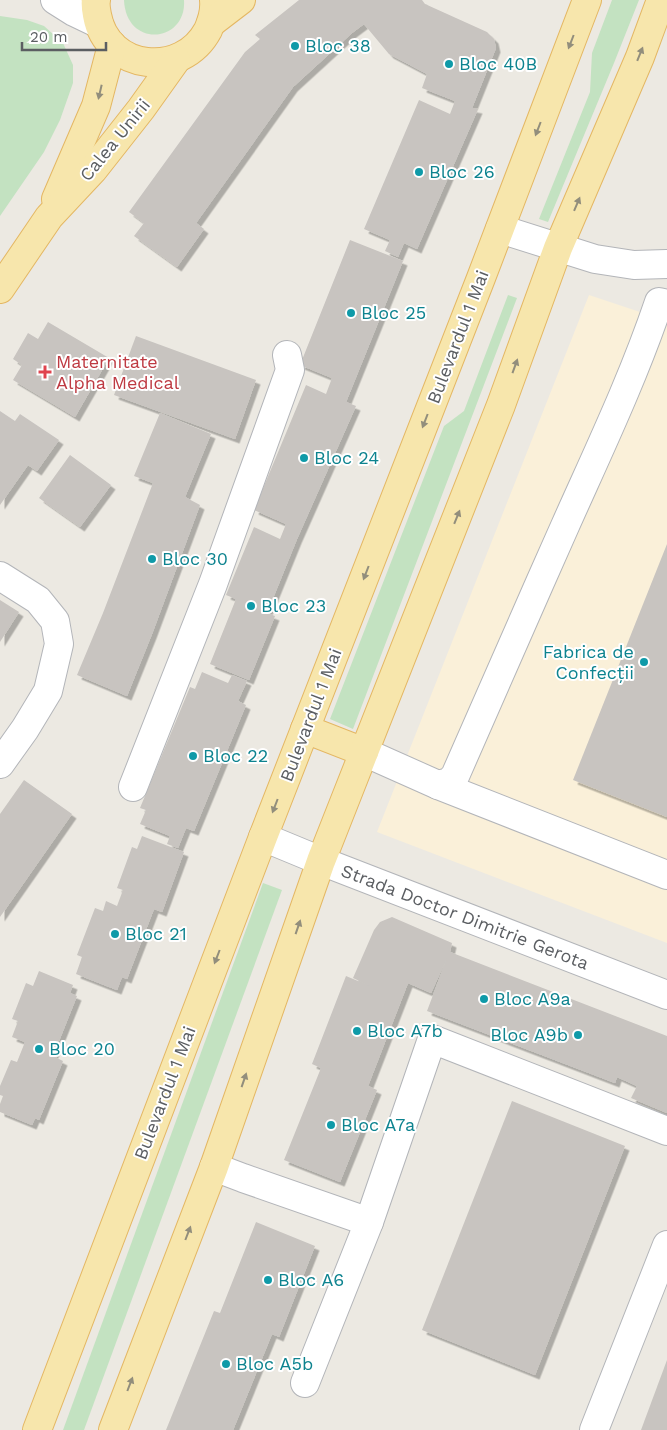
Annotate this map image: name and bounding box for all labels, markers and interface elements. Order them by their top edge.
scale bar [22,20,106,52]
text: 20 m [30,28,68,46]
place label: Bloc 38 [305,35,371,56]
one-way arrow [567,35,575,50]
marker: Bloc 38 [289,40,301,52]
one-way arrow [637,47,645,61]
place label: Bloc 40B [459,53,537,74]
marker: Bloc 40B [443,58,455,70]
one-way arrow [96,85,104,100]
street label: Calea Unirii [75,94,154,185]
one-way arrow [534,122,542,137]
place label: Bloc 26 [429,161,495,182]
marker: Bloc 26 [413,166,425,178]
one-way arrow [574,197,582,211]
street label: Bulevardul 1 Mai [422,267,493,407]
place label: Bloc 25 [361,302,426,323]
marker: Bloc 25 [345,307,357,319]
place label: Maternitate Alpha Medical [56,351,180,393]
one-way arrow [512,358,519,373]
marker: Maternitate Alpha Medical [38,365,52,379]
one-way arrow [421,414,429,429]
place label: Bloc 24 [314,447,379,468]
marker: Bloc 24 [298,452,310,464]
one-way arrow [453,509,461,524]
place label: Bloc 30 [162,548,228,569]
marker: Bloc 30 [146,553,158,565]
one-way arrow [362,565,369,580]
place label: Bloc 23 [261,595,326,616]
marker: Bloc 23 [245,600,257,612]
place label: Fabrica de Confecții [543,641,634,683]
street label: Bulevardul 1 Mai [275,645,346,785]
marker: Fabrica de Confecții [638,656,650,668]
place label: Bloc 22 [203,745,268,766]
marker: Bloc 22 [187,750,199,762]
one-way arrow [271,798,278,813]
street label: Strada Doctor Dimitrie Gerota [338,860,592,974]
one-way arrow [294,919,302,934]
place label: Bloc 21 [125,923,187,944]
marker: Bloc 21 [109,928,121,940]
one-way arrow [213,950,221,965]
place label: Bloc A9a [494,988,571,1009]
marker: Bloc A9a [478,993,490,1005]
place label: Bloc A7b [367,1020,443,1041]
street label: Bulevardul 1 Mai [129,1023,200,1163]
place label: Bloc A9b [490,1024,568,1045]
marker: Bloc A7b [351,1025,363,1037]
marker: Bloc A9b [572,1029,584,1041]
place label: Bloc 20 [49,1038,115,1059]
marker: Bloc 20 [33,1043,45,1055]
one-way arrow [240,1072,248,1087]
place label: Bloc A7a [341,1114,415,1135]
marker: Bloc A7a [325,1119,337,1131]
one-way arrow [185,1225,192,1240]
place label: Bloc A6 [278,1269,344,1290]
marker: Bloc A6 [262,1274,274,1286]
place label: Bloc A5b [236,1353,313,1374]
marker: Bloc A5b [220,1358,232,1370]
one-way arrow [127,1377,134,1392]

